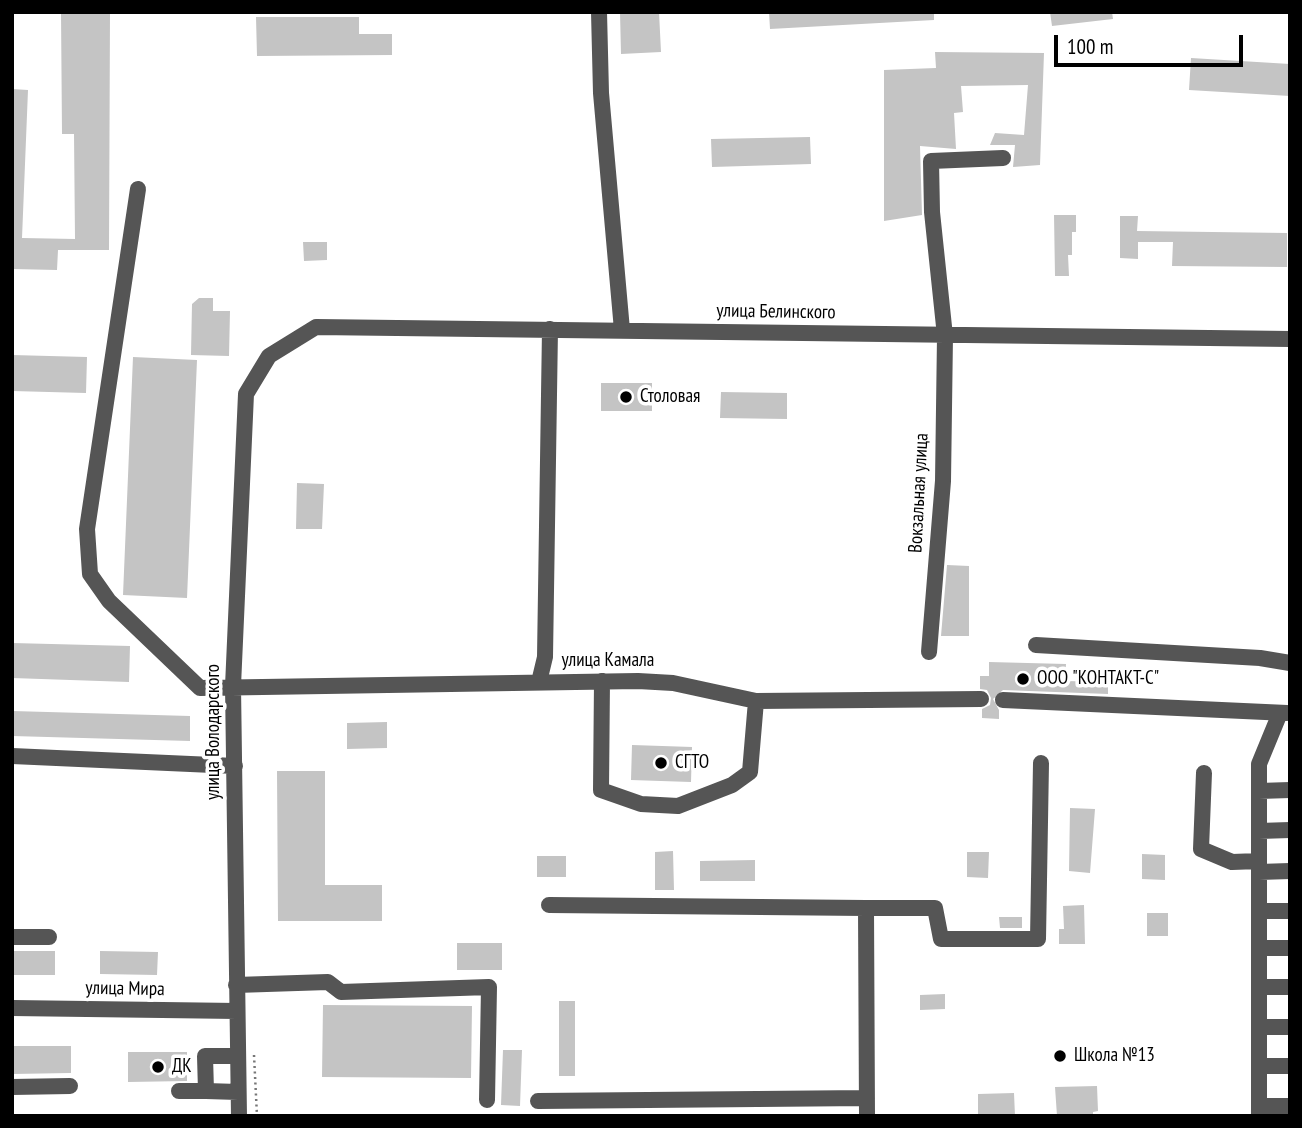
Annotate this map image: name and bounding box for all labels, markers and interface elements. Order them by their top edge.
scale bar [1057,21,1246,65]
text: 100 m [1067,33,1113,60]
street label: улица Белинского [716,300,836,324]
place label: Столовая [640,386,700,408]
marker: Столовая [618,389,634,405]
street label: Вокзальная улица [904,433,934,553]
street label: улица Камала [562,650,654,672]
street label: улица Володарского [203,664,225,800]
place label: ООО "КОНТАКТ-С" [1037,668,1159,690]
marker: ООО "КОНТАКТ-С" [1015,671,1031,687]
place label: СГТО [675,752,709,774]
marker: СГТО [653,755,669,771]
street label: улица Мира [85,977,165,1001]
place label: Школа №13 [1074,1045,1155,1067]
marker: Школа №13 [1052,1048,1068,1064]
place label: ДК [172,1056,192,1078]
marker: ДК [150,1059,166,1075]

